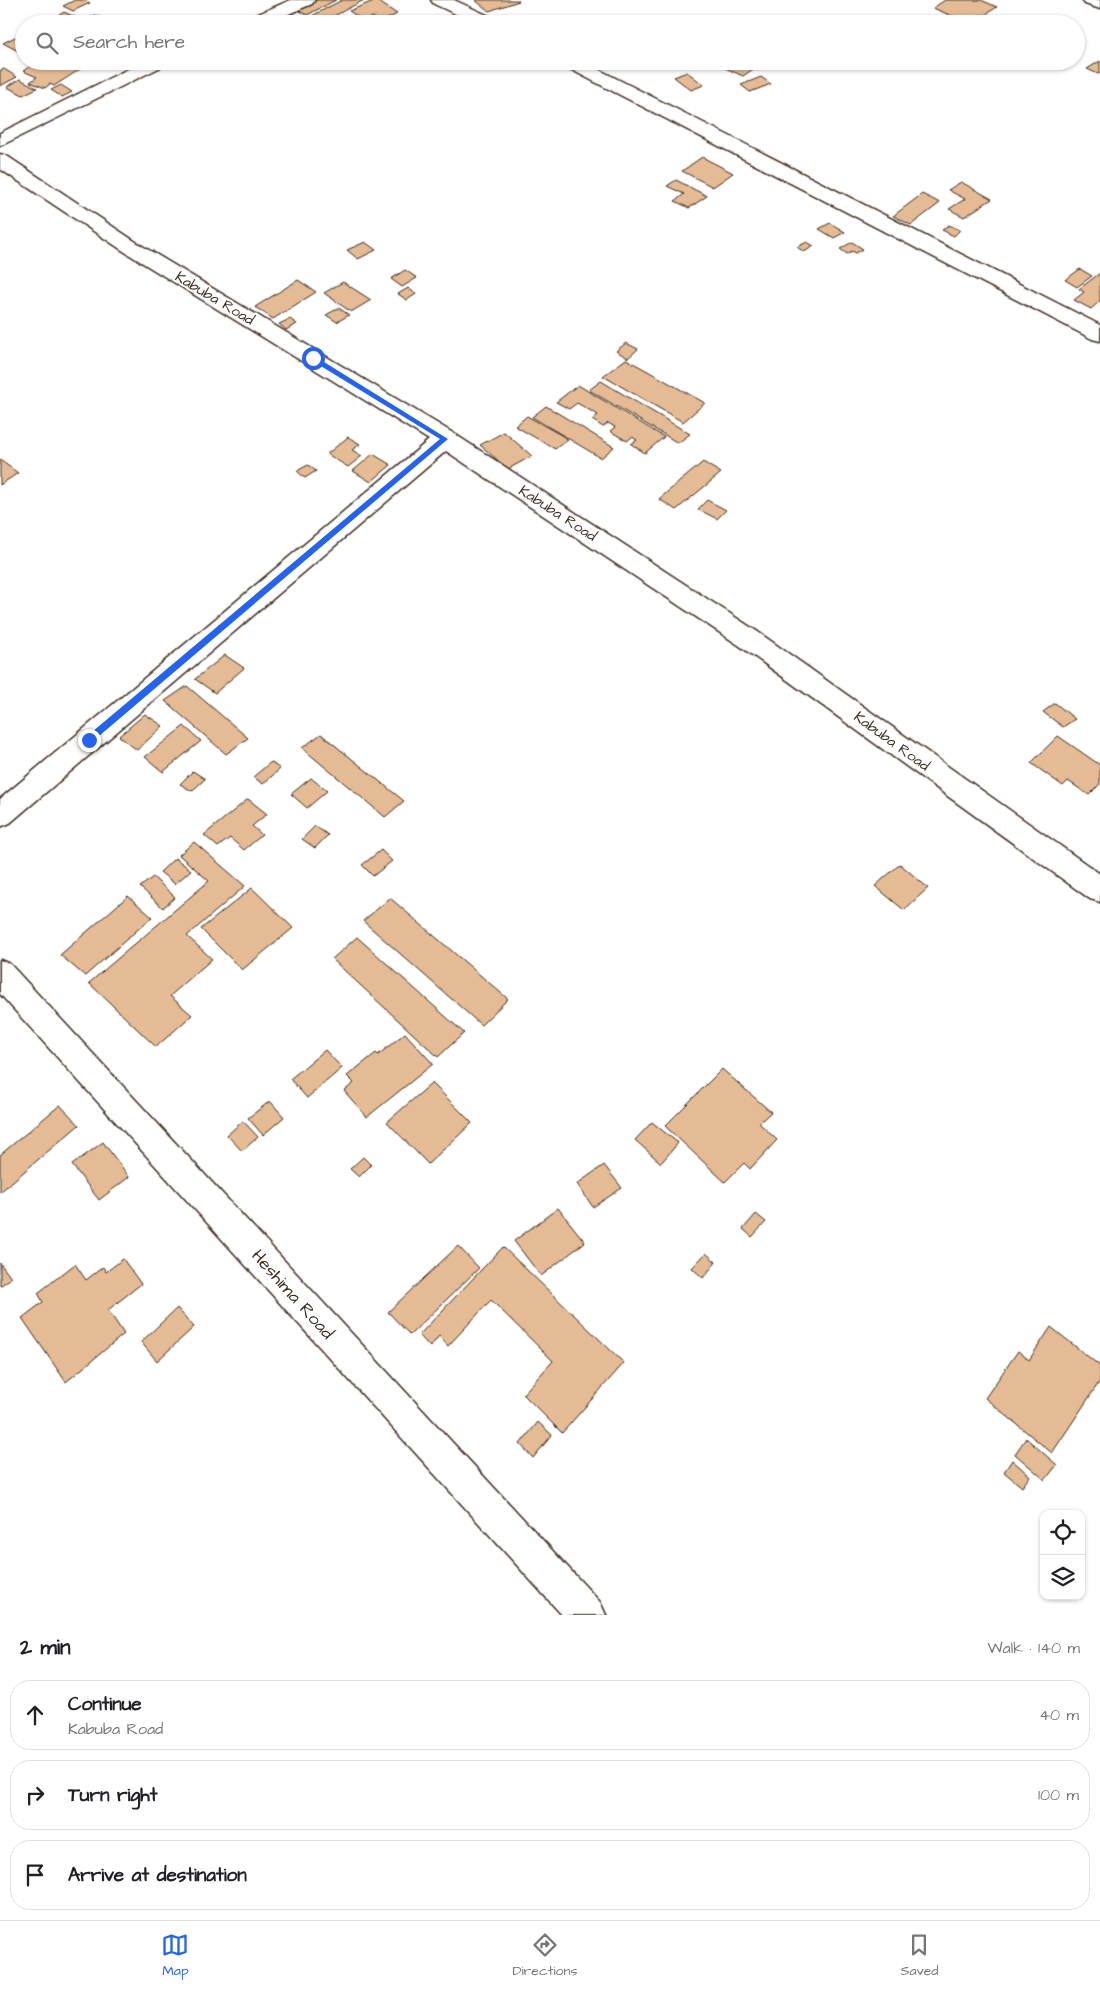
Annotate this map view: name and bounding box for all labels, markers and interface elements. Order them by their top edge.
search box [15,15,1085,70]
icon: search [33,29,61,57]
text: Search here [73,29,185,56]
street label: Kabuba Road [171,266,259,331]
route start [302,347,325,370]
street label: Kabuba Road [515,480,601,547]
street label: Kabuba Road [849,707,934,776]
route end [78,729,101,752]
street label: Heshima Road [246,1244,340,1345]
map controls [1040,1510,1085,1600]
button: locate [1040,1510,1085,1555]
button: layers [1040,1555,1085,1600]
text: 2 min [20,1633,70,1662]
text: Walk · 140 m [988,1637,1080,1659]
text: Continue [68,1691,142,1718]
icon: ahead [21,1701,49,1729]
text: 40 m [1039,1704,1079,1726]
text: Kabuba Road [68,1718,163,1740]
icon: right [21,1781,49,1809]
text: Turn right [68,1782,157,1809]
text: 100 m [1038,1784,1079,1806]
icon: arrive [21,1861,49,1889]
text: Arrive at destination [68,1862,247,1889]
tab: Map [161,1931,189,1981]
tab: Directions [512,1931,577,1981]
tab: Saved [900,1931,939,1981]

